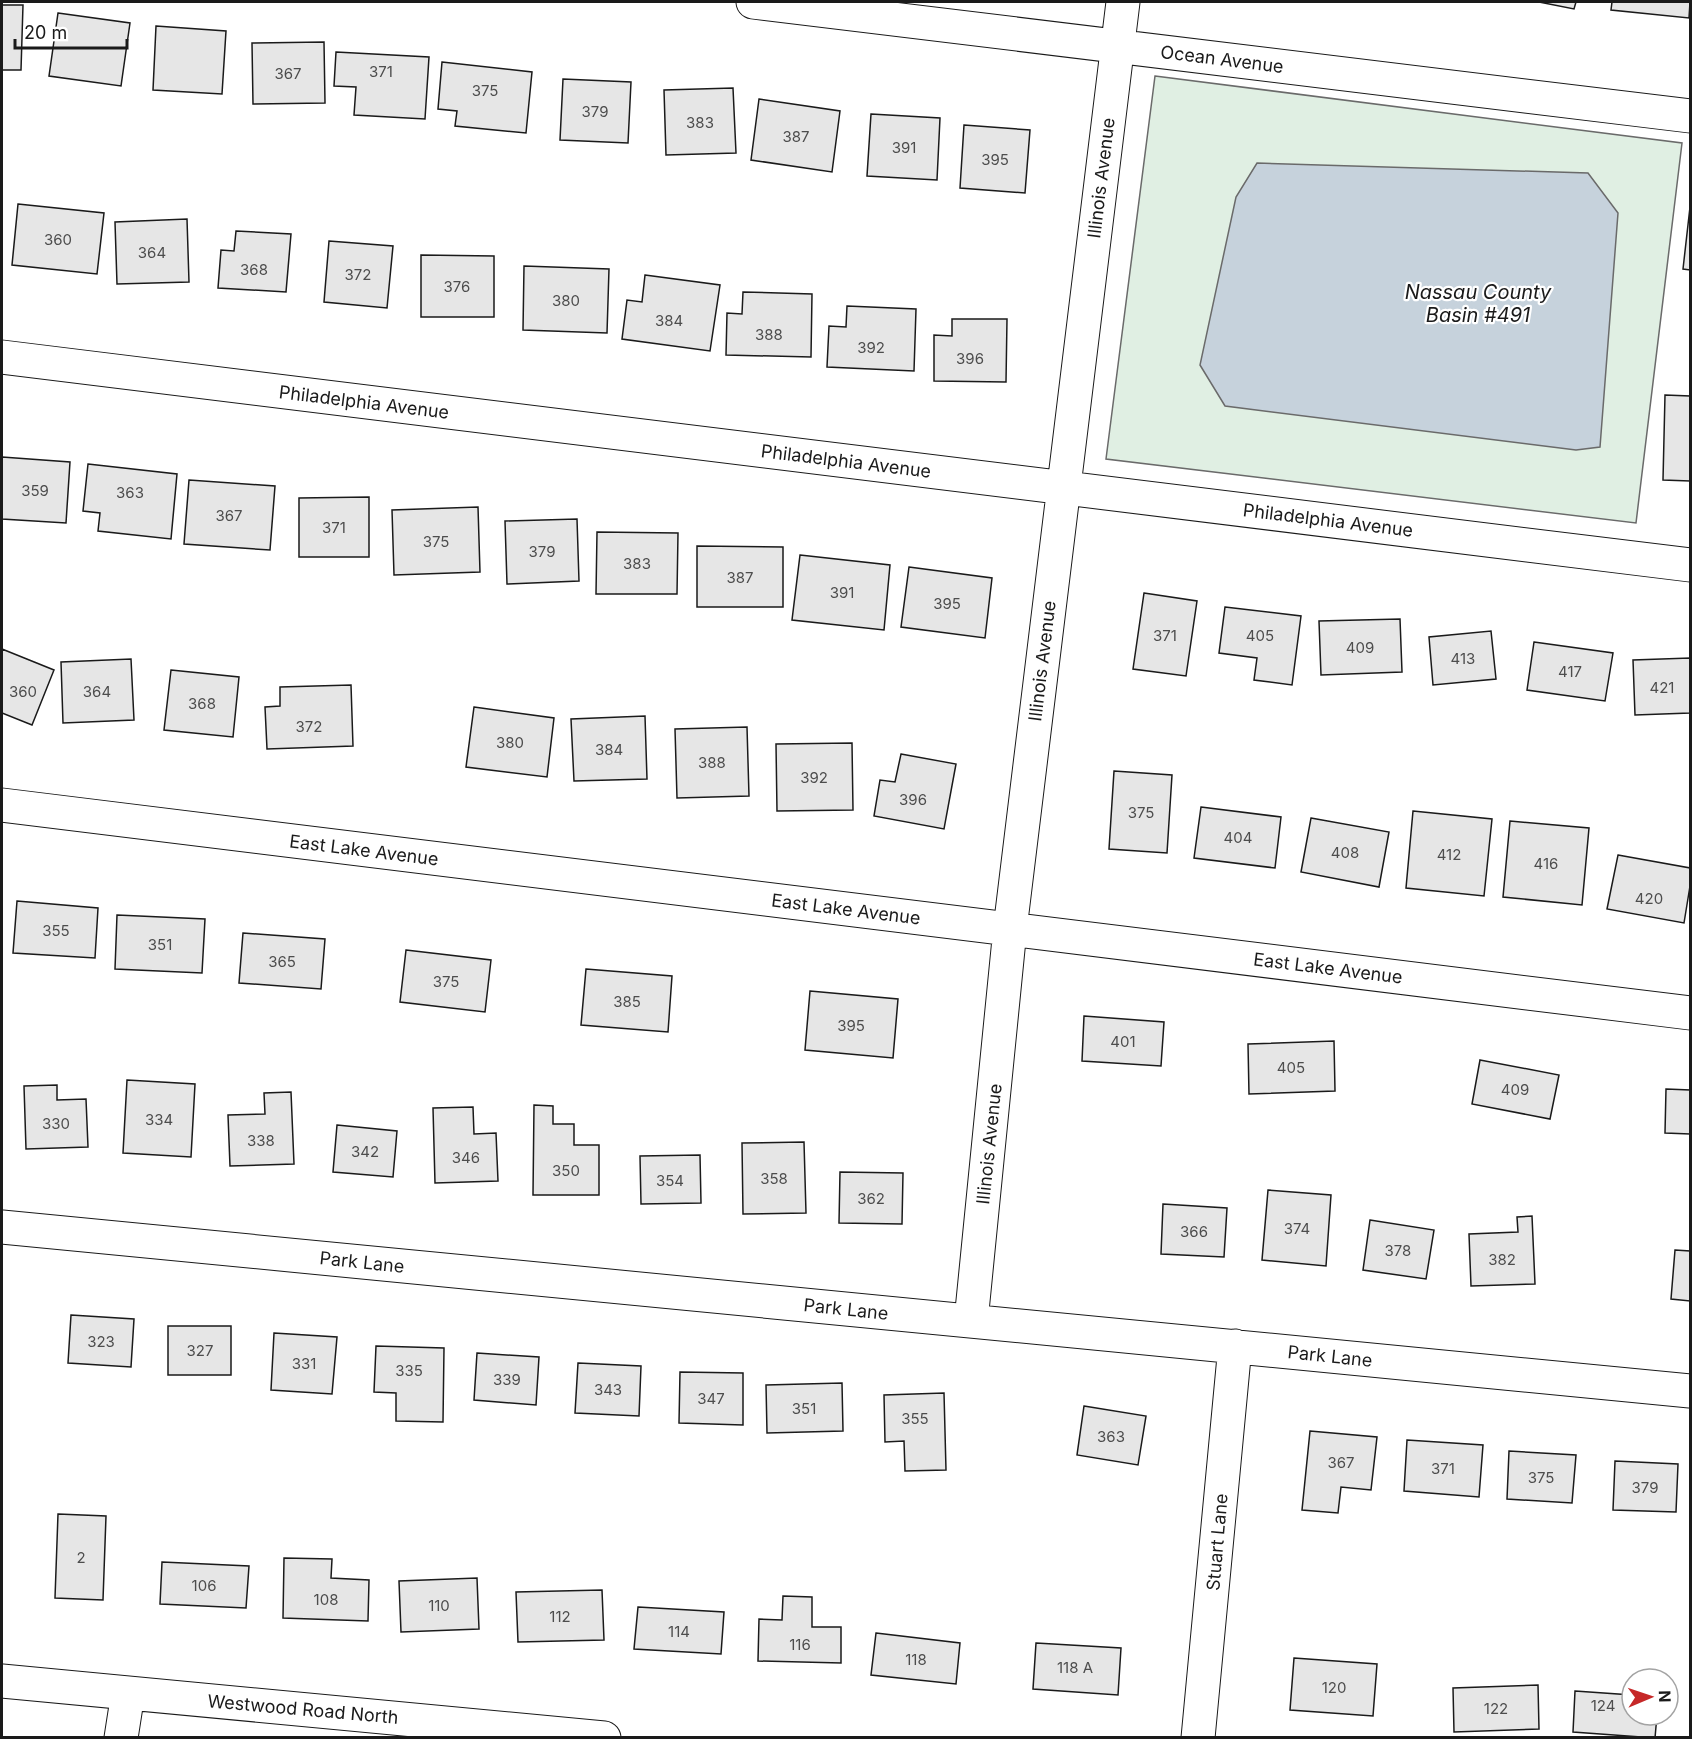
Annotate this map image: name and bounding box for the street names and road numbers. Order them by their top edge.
street label: Ocean Avenue [1159,41,1285,77]
street label: Illinois Avenue [1083,116,1119,240]
street label: Philadelphia Avenue [278,381,450,423]
street label: Philadelphia Avenue [760,440,932,482]
street label: Philadelphia Avenue [1242,499,1414,541]
street label: Illinois Avenue [1024,599,1060,723]
street label: East Lake Avenue [288,830,440,870]
street label: East Lake Avenue [770,889,922,929]
street label: East Lake Avenue [1252,948,1404,988]
street label: Illinois Avenue [972,1082,1006,1206]
street label: Park Lane [319,1247,405,1277]
street label: Park Lane [803,1294,889,1324]
street label: Park Lane [1287,1341,1373,1371]
street label: Stuart Lane [1202,1492,1232,1592]
street label: Westwood Road North [207,1690,399,1728]

